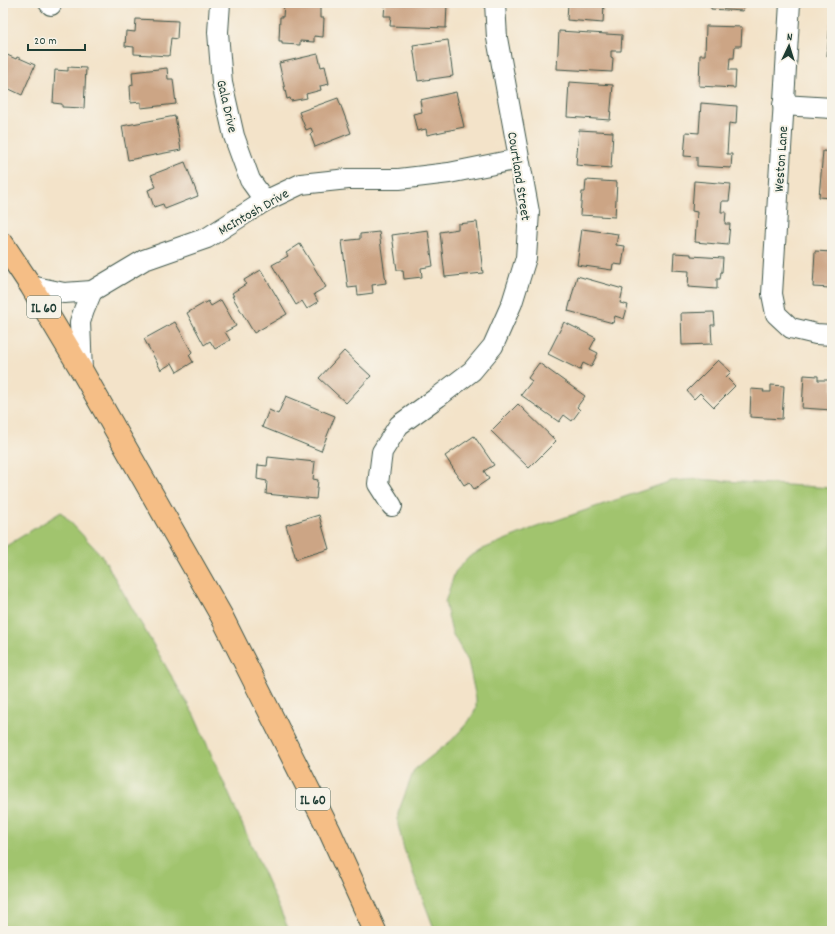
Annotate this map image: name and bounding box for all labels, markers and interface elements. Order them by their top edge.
scale bar [28,26,85,52]
north arrow [769,26,809,66]
text: N [786,30,793,46]
text: 20 m [34,33,57,50]
street label: Gala Drive [210,78,242,135]
street label: Weston Lane [770,125,794,193]
street label: Courtland Street [501,130,535,222]
street label: McIntosh Drive [215,184,293,241]
road number: IL 60 [27,296,61,318]
road number: IL 60 [296,788,330,810]

